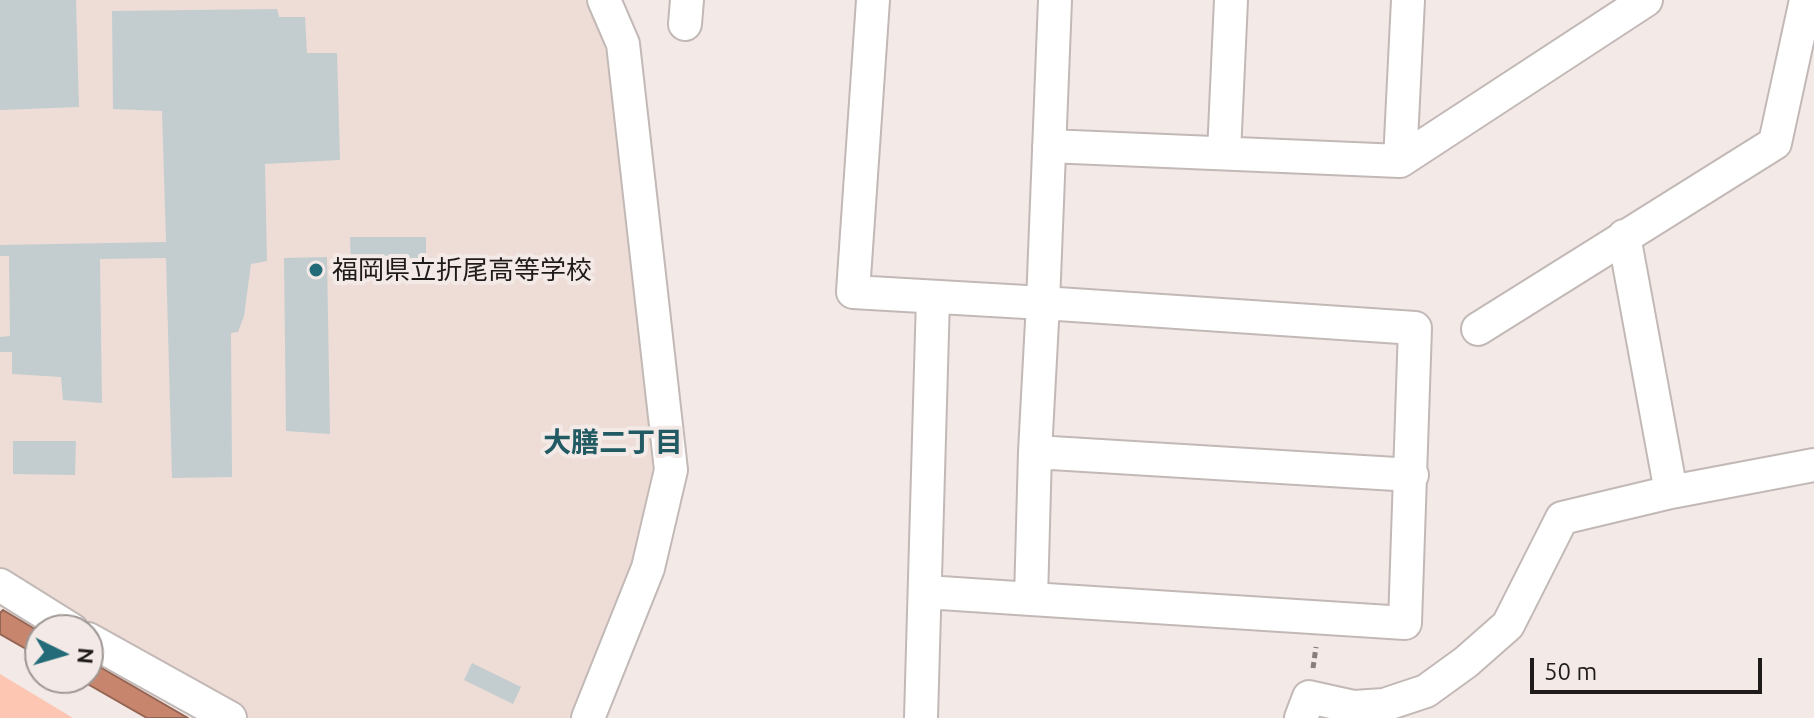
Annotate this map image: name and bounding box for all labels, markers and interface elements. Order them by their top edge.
place label: 福岡県立折尾高等学校 [332,254,592,286]
marker: 福岡県立折尾高等学校 [307,261,325,279]
district label: 大膳二丁目 [543,426,683,460]
north arrow [24,614,104,694]
scale bar [1534,642,1766,692]
text: N [73,647,100,665]
text: 50 m [1544,658,1597,685]

